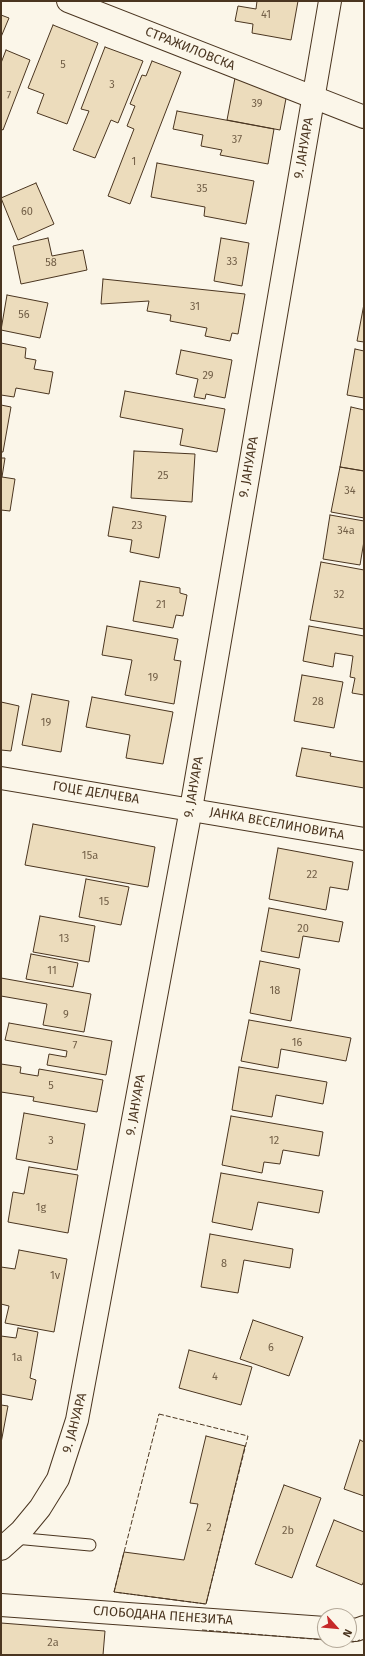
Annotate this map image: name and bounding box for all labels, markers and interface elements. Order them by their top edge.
house number: 41 [261,8,271,22]
street label: СТРАЖИЛОВСКА [143,24,237,74]
house number: 5 [60,58,66,72]
house number: 3 [109,78,115,92]
house number: 7 [7,89,11,103]
house number: 39 [251,97,263,111]
street label: 9. ЈАНУАРА [291,116,317,180]
house number: 37 [232,133,242,147]
house number: 1 [132,155,136,169]
house number: 35 [197,182,207,196]
house number: 60 [21,205,33,219]
house number: 33 [227,255,237,269]
house number: 58 [45,256,57,270]
house number: 31 [190,300,200,314]
house number: 56 [18,308,30,322]
house number: 29 [202,369,214,383]
street label: 9. ЈАНУАРА [236,435,262,499]
house number: 25 [158,469,168,483]
house number: 34 [344,484,356,498]
house number: 23 [132,519,142,533]
house number: 34a [337,524,355,538]
house number: 32 [334,588,344,602]
house number: 21 [156,598,166,612]
house number: 19 [148,671,158,685]
house number: 28 [312,695,324,709]
house number: 19 [41,716,51,730]
street label: 9. ЈАНУАРА [181,755,207,819]
street label: ГОЦЕ ДЕЛЧЕВА [52,778,140,808]
street label: ЈАНКА ВЕСЕЛИНОВИЋА [208,804,346,844]
house number: 15a [82,849,98,863]
house number: 22 [307,868,317,882]
house number: 15 [99,895,109,909]
house number: 20 [297,922,309,936]
house number: 13 [59,932,69,946]
house number: 11 [47,964,57,978]
house number: 18 [270,984,280,998]
house number: 9 [63,1008,69,1022]
house number: 16 [292,1036,302,1050]
house number: 7 [73,1039,77,1053]
street label: 9. ЈАНУАРА [123,1073,149,1137]
house number: 5 [48,1079,54,1093]
house number: 3 [48,1134,54,1148]
house number: 12 [269,1134,279,1148]
house number: 1g [36,1201,46,1215]
house number: 8 [221,1257,227,1271]
house number: 1v [50,1269,60,1283]
house number: 6 [268,1341,274,1355]
house number: 1a [12,1351,22,1365]
house number: 4 [212,1370,218,1384]
street label: 9. ЈАНУАРА [59,1391,91,1455]
house number: 2 [206,1521,212,1535]
house number: 2b [282,1524,294,1538]
street label: СЛОБОДАНА ПЕНЕЗИЋА [93,1603,233,1629]
north arrow [317,1608,357,1648]
text: N [340,1627,355,1639]
house number: 2a [47,1636,59,1650]

